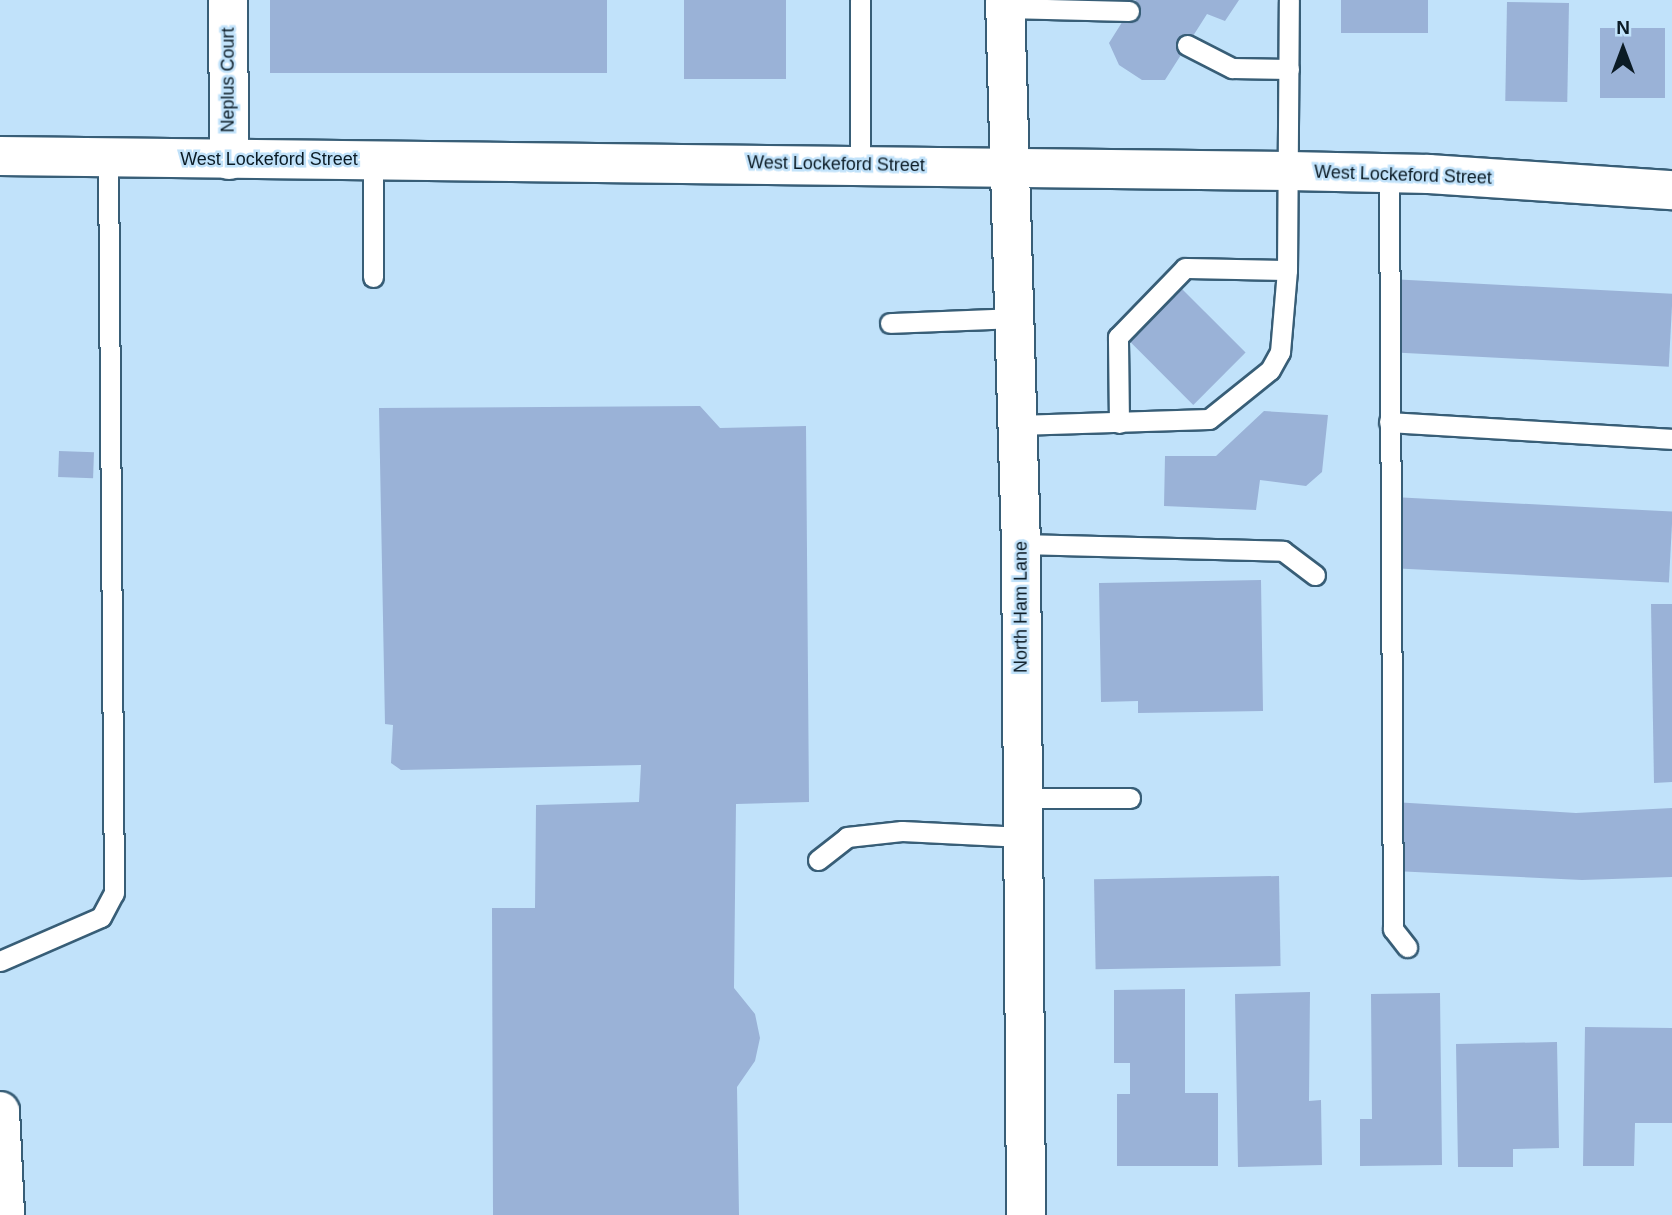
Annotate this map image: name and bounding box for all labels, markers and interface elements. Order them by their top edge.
north arrow [1588,14,1658,84]
text: N [1616,17,1630,38]
street label: Neplus Court [217,27,239,133]
street label: West Lockeford Street [180,148,358,170]
street label: West Lockeford Street [747,152,925,176]
street label: West Lockeford Street [1314,161,1492,189]
street label: North Ham Lane [1010,541,1032,673]

